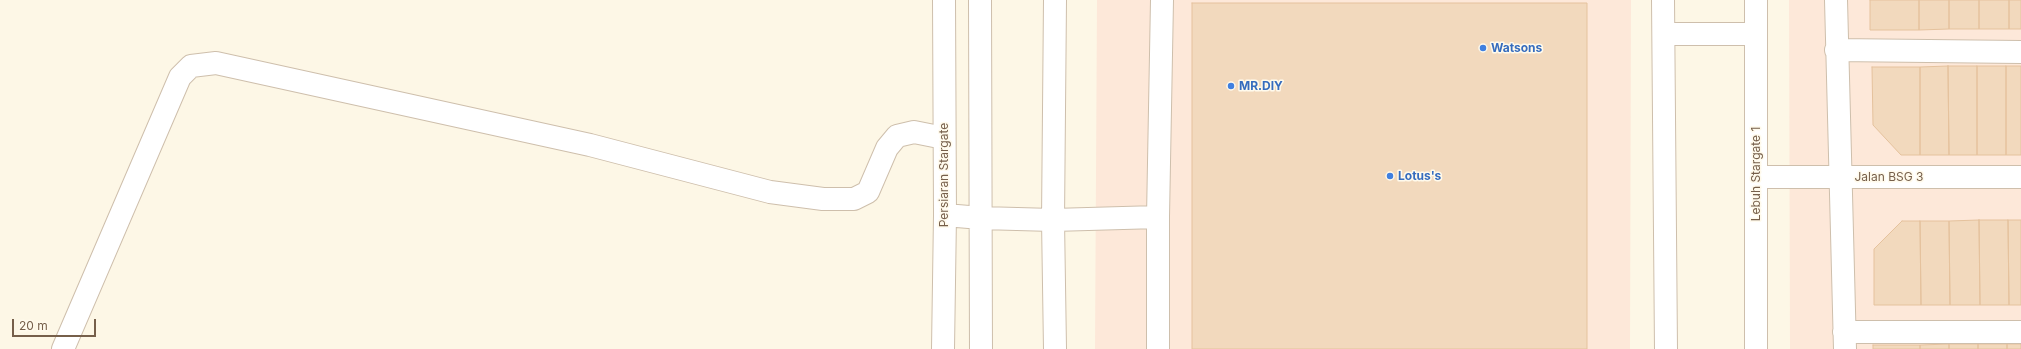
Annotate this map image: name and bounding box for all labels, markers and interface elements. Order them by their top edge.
place label: Watsons [1491,41,1542,55]
marker: Watsons [1478,43,1488,53]
place label: MR.DIY [1239,79,1283,93]
marker: MR.DIY [1226,81,1236,91]
street label: Persiaran Stargate [937,123,951,227]
street label: Lebuh Stargate 1 [1749,127,1763,221]
place label: Lotus's [1398,169,1441,183]
street label: Jalan BSG 3 [1855,170,1923,184]
marker: Lotus's [1385,171,1395,181]
scale bar [14,311,98,337]
text: 20 m [19,318,48,333]

